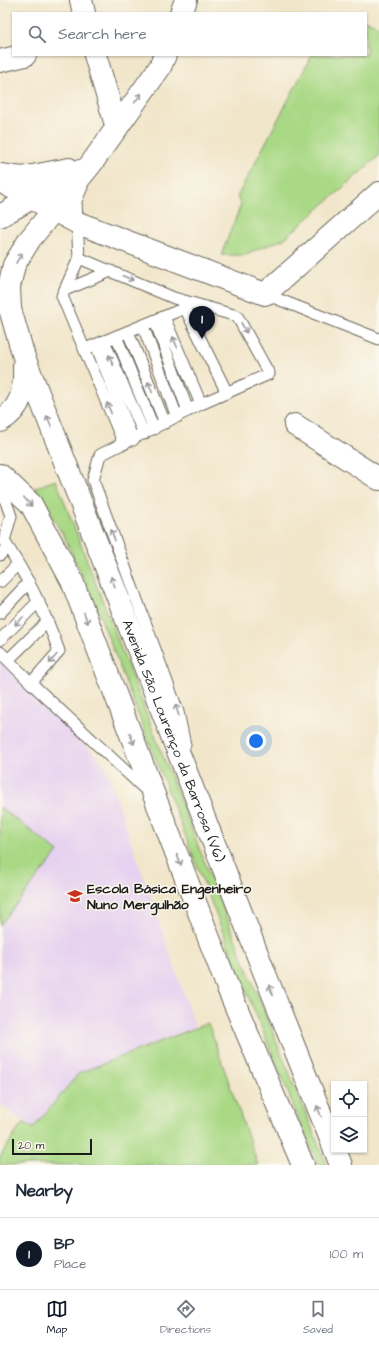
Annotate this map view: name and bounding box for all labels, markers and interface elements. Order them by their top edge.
search box [12,12,367,56]
icon: search [26,23,48,45]
text: Search here [58,24,147,45]
one-way arrow [134,93,142,104]
one-way arrow [15,252,23,264]
one-way arrow [121,274,133,282]
pin: 1 [189,306,215,339]
one-way arrow [240,322,248,334]
one-way arrow [170,337,178,349]
one-way arrow [107,354,115,366]
one-way arrow [146,382,153,394]
one-way arrow [105,403,113,415]
one-way arrow [45,416,53,428]
one-way arrow [23,497,32,507]
one-way arrow [109,528,116,541]
one-way arrow [108,576,116,588]
one-way arrow [82,611,90,623]
one-way arrow [14,616,24,626]
street label: Avenida São Lourenço da Barrosa (V6) [117,617,229,865]
one-way arrow [48,653,57,664]
one-way arrow [173,703,180,716]
your location [246,731,266,751]
one-way arrow [129,732,137,744]
one-way arrow [175,854,183,866]
place label: Escola Básica Engenheiro Nuno Mergulhão [87,879,251,916]
school or university icon: Escola Básica Engenheiro Nuno Mergulhão [66,887,84,905]
one-way arrow [267,985,274,997]
map controls [331,1081,367,1153]
button: locate [331,1081,367,1117]
one-way arrow [315,1105,323,1117]
button: layers [331,1117,367,1153]
scale bar [12,1137,92,1156]
text: 20 m [18,1138,44,1153]
text: Nearby [16,1179,73,1203]
text: BP [54,1234,74,1255]
text: 1 [28,1245,30,1263]
text: 100 m [330,1245,363,1263]
text: Place [54,1255,86,1273]
tab: Map [46,1298,68,1337]
tab: Directions [160,1298,211,1337]
tab: Saved [303,1298,333,1337]

